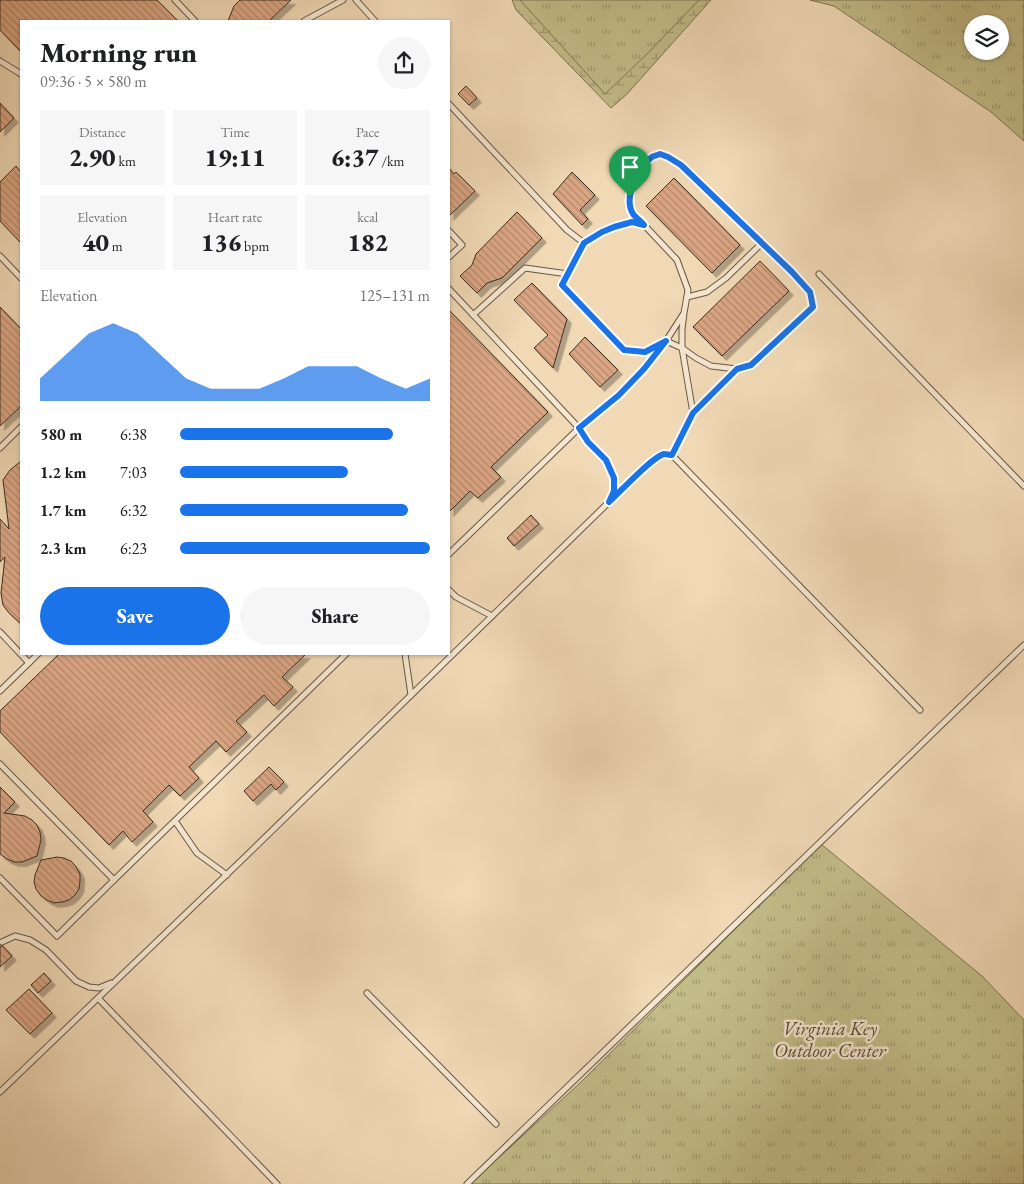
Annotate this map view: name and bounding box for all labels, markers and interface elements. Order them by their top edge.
map controls [964,15,1009,60]
button: layers [964,15,1009,60]
text: Morning run [40,34,197,70]
button: share [378,37,430,89]
text: 09:36 · 5 × 580 m [40,71,147,92]
text: Distance [79,123,126,141]
text: Time [220,123,250,141]
text: Pace [356,123,379,141]
text: 2.90 [69,141,116,173]
text: 19:11 [204,141,266,173]
text: 6:37 [331,141,379,173]
pin [609,146,651,197]
text: km [116,152,136,170]
text: /km [379,152,404,170]
icon: arrive [616,153,644,181]
text: Elevation [77,208,128,226]
text: Heart rate [208,208,262,226]
text: kcal [357,208,378,226]
text: 40 [82,226,109,258]
text: 136 [201,226,241,258]
text: 182 [347,226,388,258]
text: m [109,237,123,255]
text: bpm [241,237,269,255]
text: Elevation [40,285,98,306]
text: 125–131 m [359,285,430,306]
text: 580 m [40,424,82,445]
text: 6:38 [120,424,147,445]
text: 1.2 km [40,462,86,483]
text: 7:03 [120,462,147,483]
text: 1.7 km [40,500,86,521]
text: 6:32 [120,500,147,521]
text: 2.3 km [40,538,86,559]
text: 6:23 [120,538,147,559]
button: Save [40,587,230,645]
button: Share [240,587,430,645]
park label: Virginia Key Outdoor Center [774,1016,886,1063]

